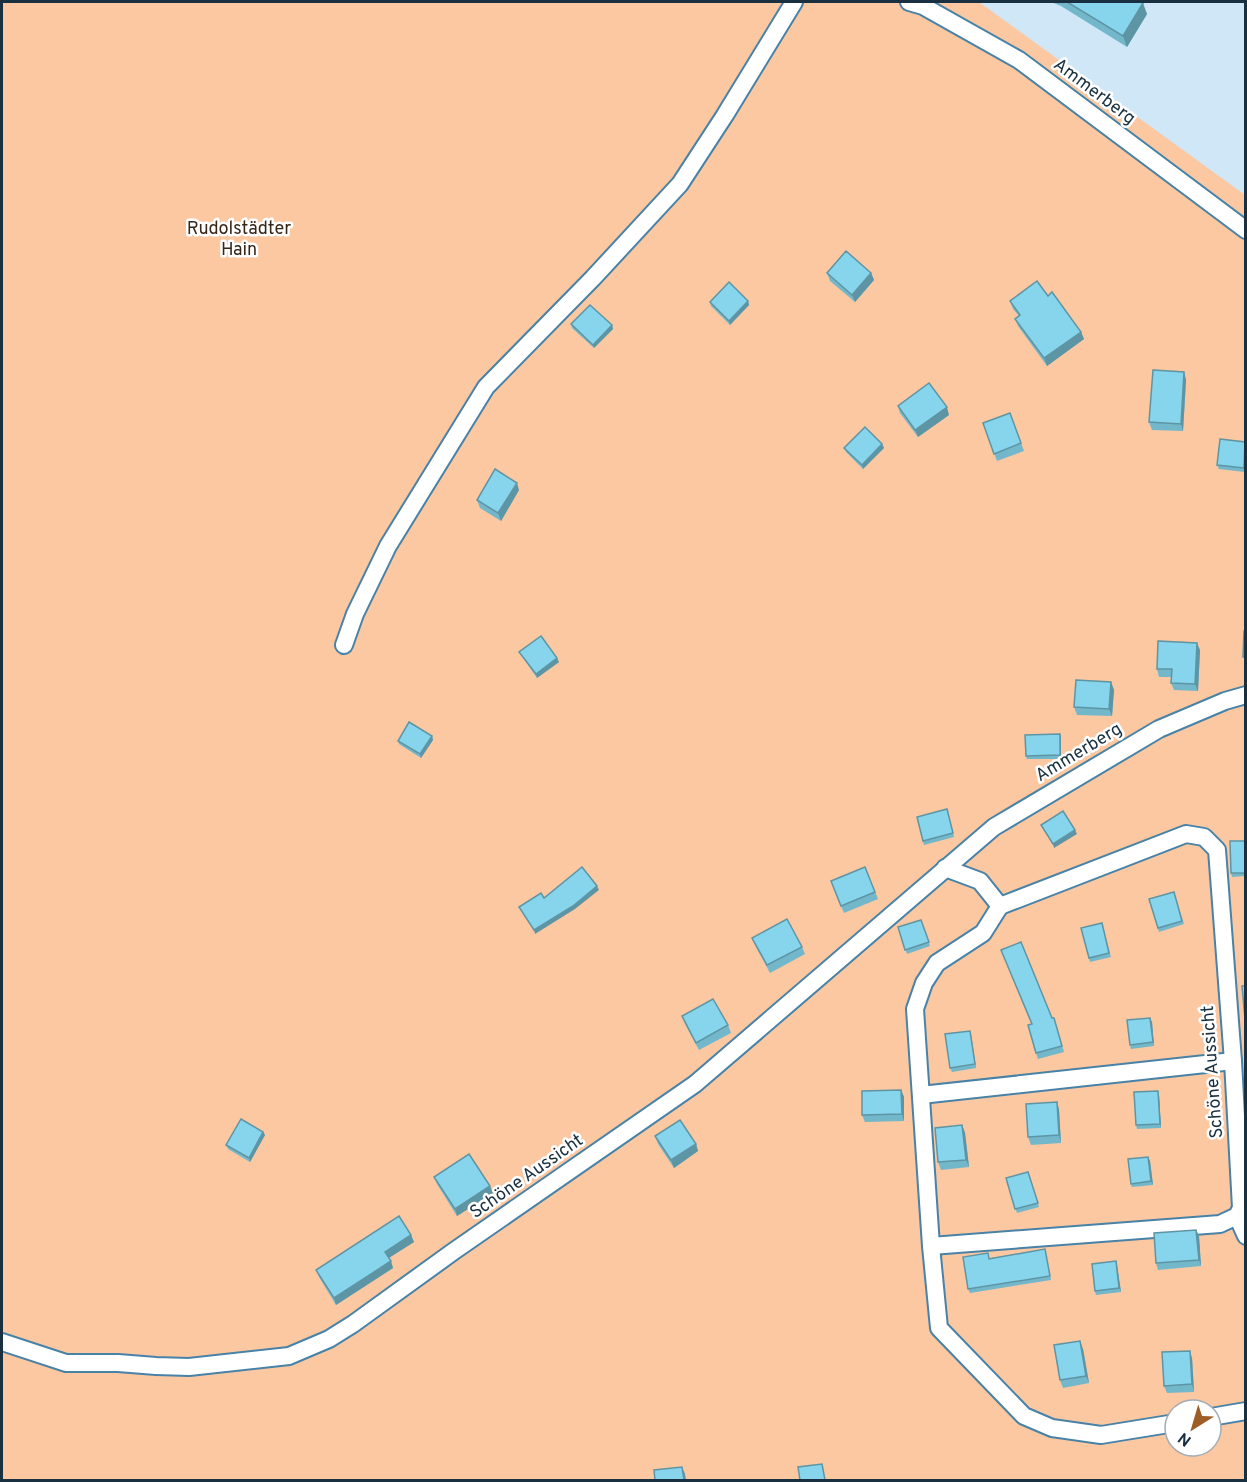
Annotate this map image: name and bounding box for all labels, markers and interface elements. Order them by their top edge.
street label: Ammerberg [1048,54,1140,130]
park label: Rudolstädter Hain [187,218,291,262]
street label: Ammerberg [1032,718,1126,788]
street label: Schöne Aussicht [1197,1005,1229,1139]
street label: Schöne Aussicht [466,1129,588,1225]
north arrow [1163,1398,1223,1458]
text: N [1175,1427,1196,1450]

